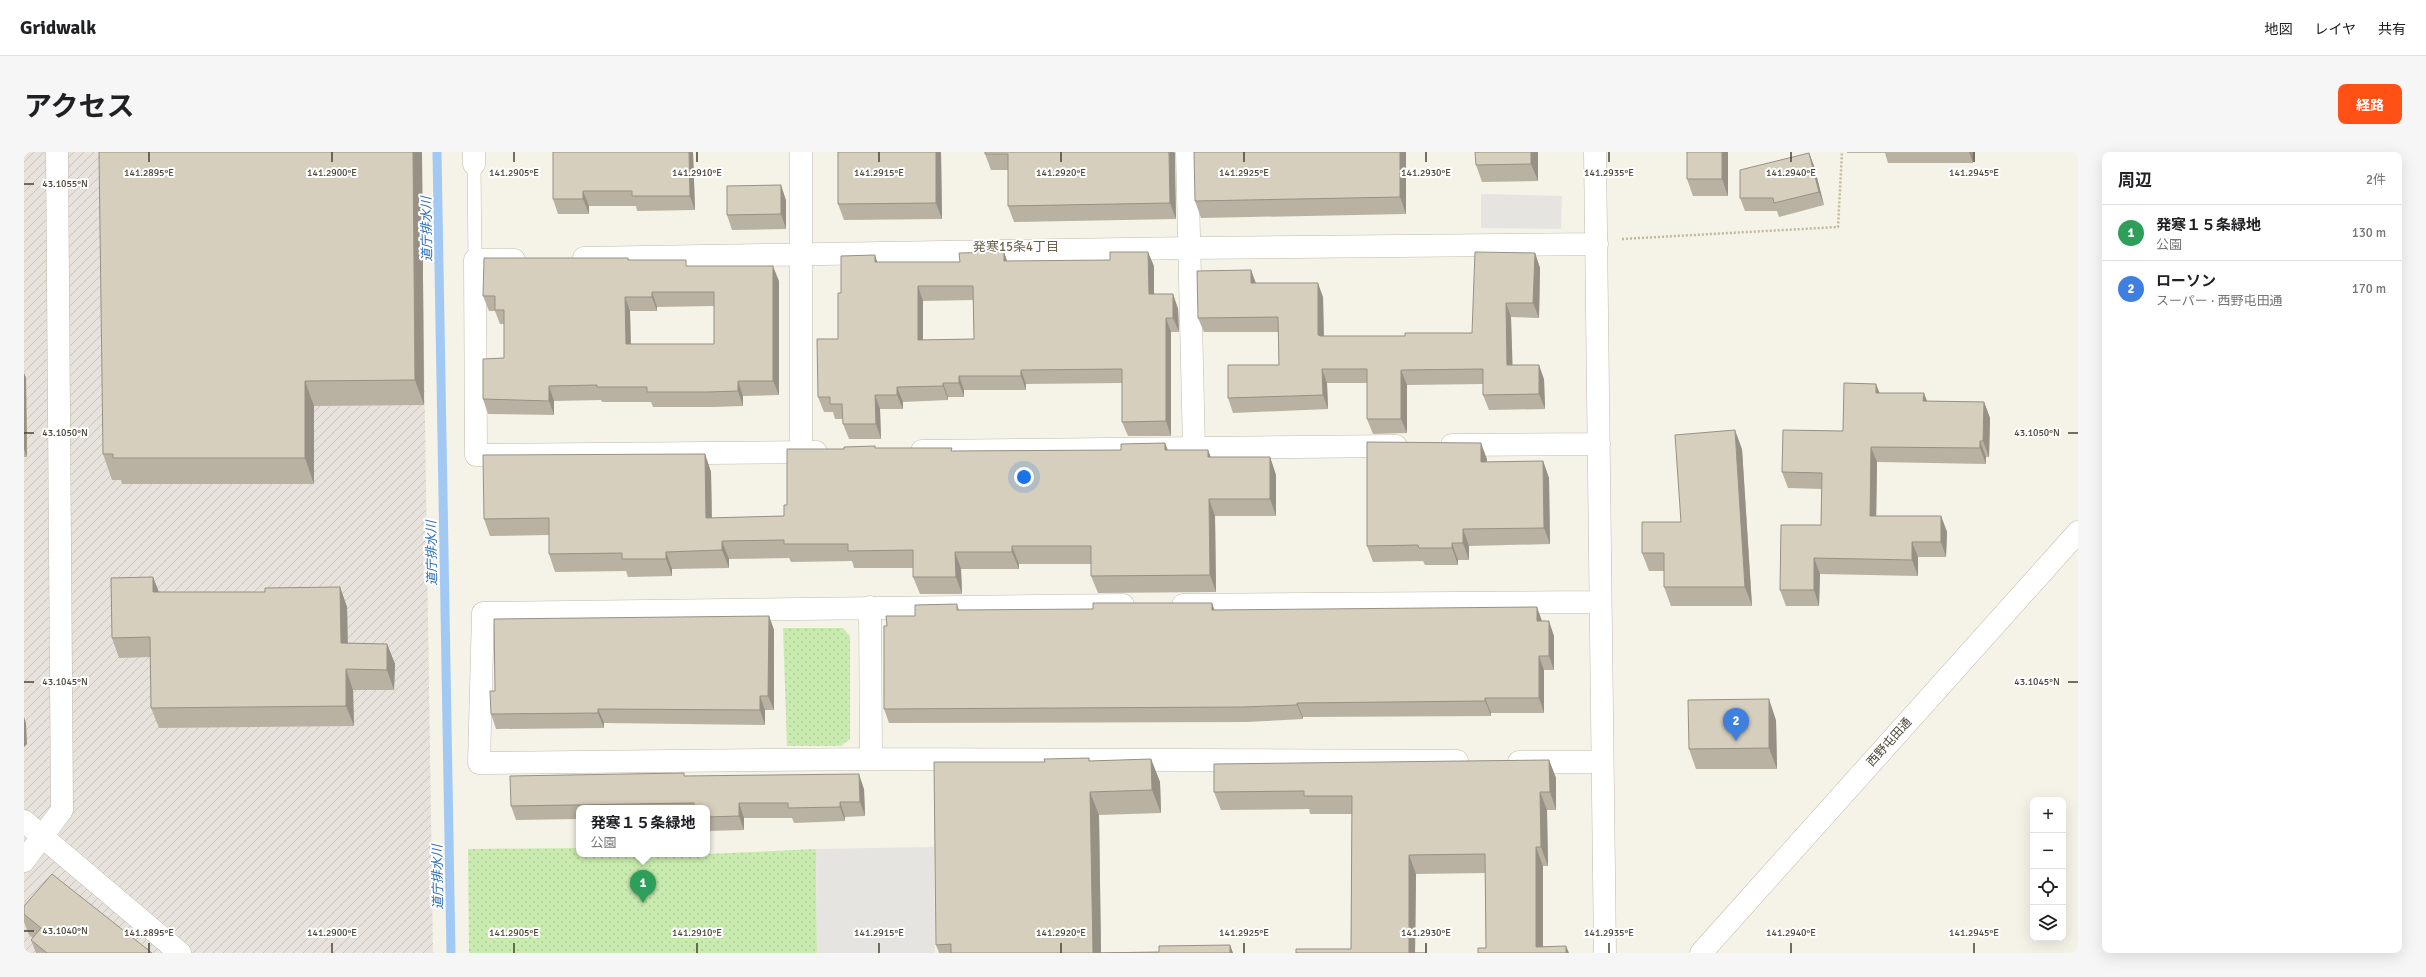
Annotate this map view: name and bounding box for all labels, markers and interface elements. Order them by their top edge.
text: Gridwalk [20,16,96,40]
text: 地図 [2264,21,2292,38]
text: レイヤ [2314,21,2356,38]
text: 共有 [2378,21,2406,38]
button: 経路 [2338,84,2402,124]
text: アクセス [24,90,135,124]
text: 141.2895°E [124,167,174,179]
text: 141.2900°E [307,167,357,179]
text: 141.2905°E [489,167,539,179]
text: 141.2910°E [672,167,722,179]
text: 141.2915°E [854,167,904,179]
text: 141.2920°E [1036,167,1086,179]
text: 141.2925°E [1219,167,1269,179]
text: 141.2930°E [1401,167,1451,179]
text: 141.2935°E [1584,167,1634,179]
text: 141.2940°E [1766,167,1816,179]
text: 141.2945°E [1949,167,1999,179]
text: 周辺 [2118,170,2152,191]
text: 2件 [2366,172,2386,188]
text: 43.1055°N [42,178,88,190]
water label: 道庁排水川 [418,194,436,262]
text: 発寒１５条緑地 [2156,216,2261,234]
text: 1 [2127,225,2135,241]
text: 130 m [2352,225,2386,241]
text: 公園 [2156,237,2182,253]
district label: 発寒15条4丁目 [973,239,1059,255]
text: ローソン [2156,272,2216,290]
text: 2 [2127,281,2135,297]
text: 170 m [2352,281,2386,297]
text: スーパー · 西野屯田通 [2156,293,2283,309]
text: 43.1050°N [42,427,88,439]
text: 43.1050°N [2014,427,2060,439]
your location [1014,467,1034,487]
water label: 道庁排水川 [423,518,441,586]
text: 43.1045°N [42,676,88,688]
text: 43.1045°N [2014,676,2060,688]
pin: 2 [1723,708,1749,741]
street label: 西野屯田通 [1864,715,1915,770]
map controls [2030,797,2066,941]
button: + [2030,797,2066,833]
popup [576,805,710,857]
text: 発寒１５条緑地 [590,814,696,832]
button: − [2030,833,2066,869]
text: 公園 [590,835,617,851]
water label: 道庁排水川 [429,842,447,910]
button: locate [2030,869,2066,905]
pin: 1 [630,870,656,903]
button: layers [2030,905,2066,941]
text: 43.1040°N [42,925,88,937]
text: 141.2895°E [124,927,174,939]
text: 141.2900°E [307,927,357,939]
text: 141.2905°E [489,927,539,939]
text: 141.2910°E [672,927,722,939]
text: 141.2915°E [854,927,904,939]
text: 141.2920°E [1036,927,1086,939]
text: 141.2925°E [1219,927,1269,939]
text: 141.2930°E [1401,927,1451,939]
text: 141.2935°E [1584,927,1634,939]
text: 141.2940°E [1766,927,1816,939]
text: 141.2945°E [1949,927,1999,939]

